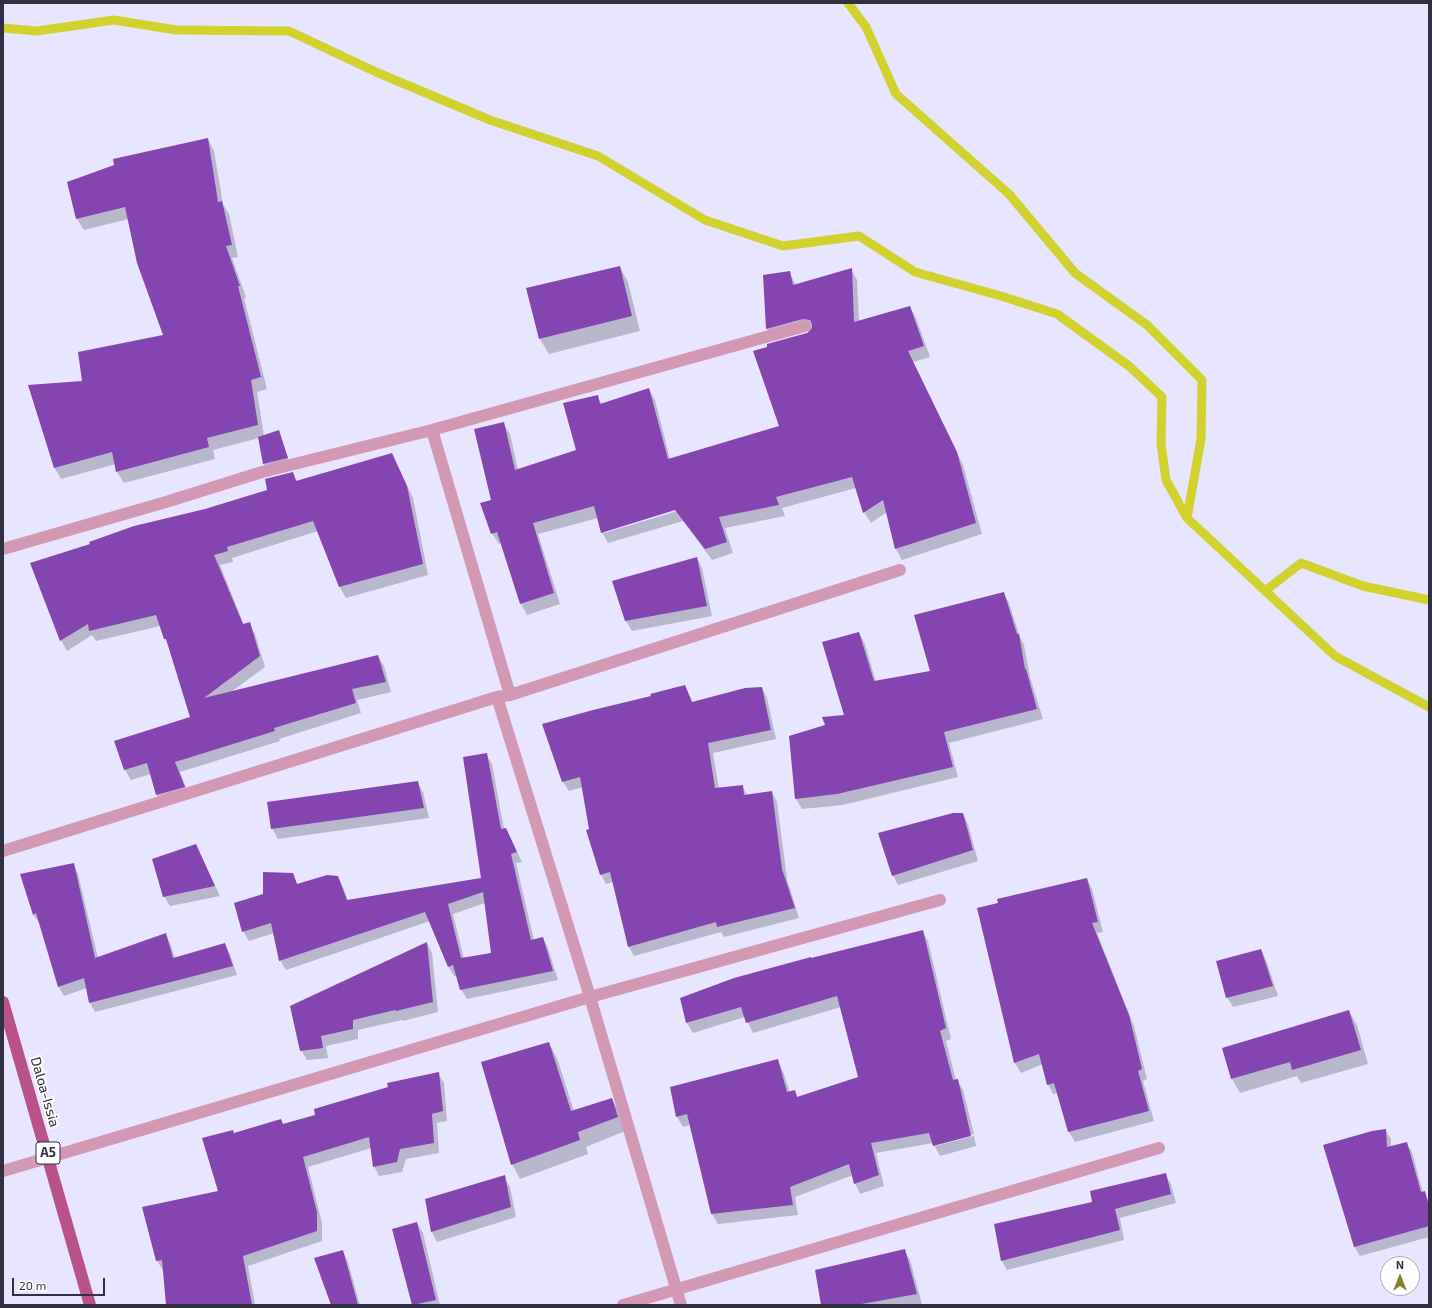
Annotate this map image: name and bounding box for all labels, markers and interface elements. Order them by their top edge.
street label: Daloa-Issia [27,1055,63,1129]
road number: A5 [36,1142,60,1164]
north arrow [1380,1256,1420,1296]
text: N [1396,1258,1404,1271]
scale bar [14,1270,107,1296]
text: 20 m [19,1278,46,1292]

